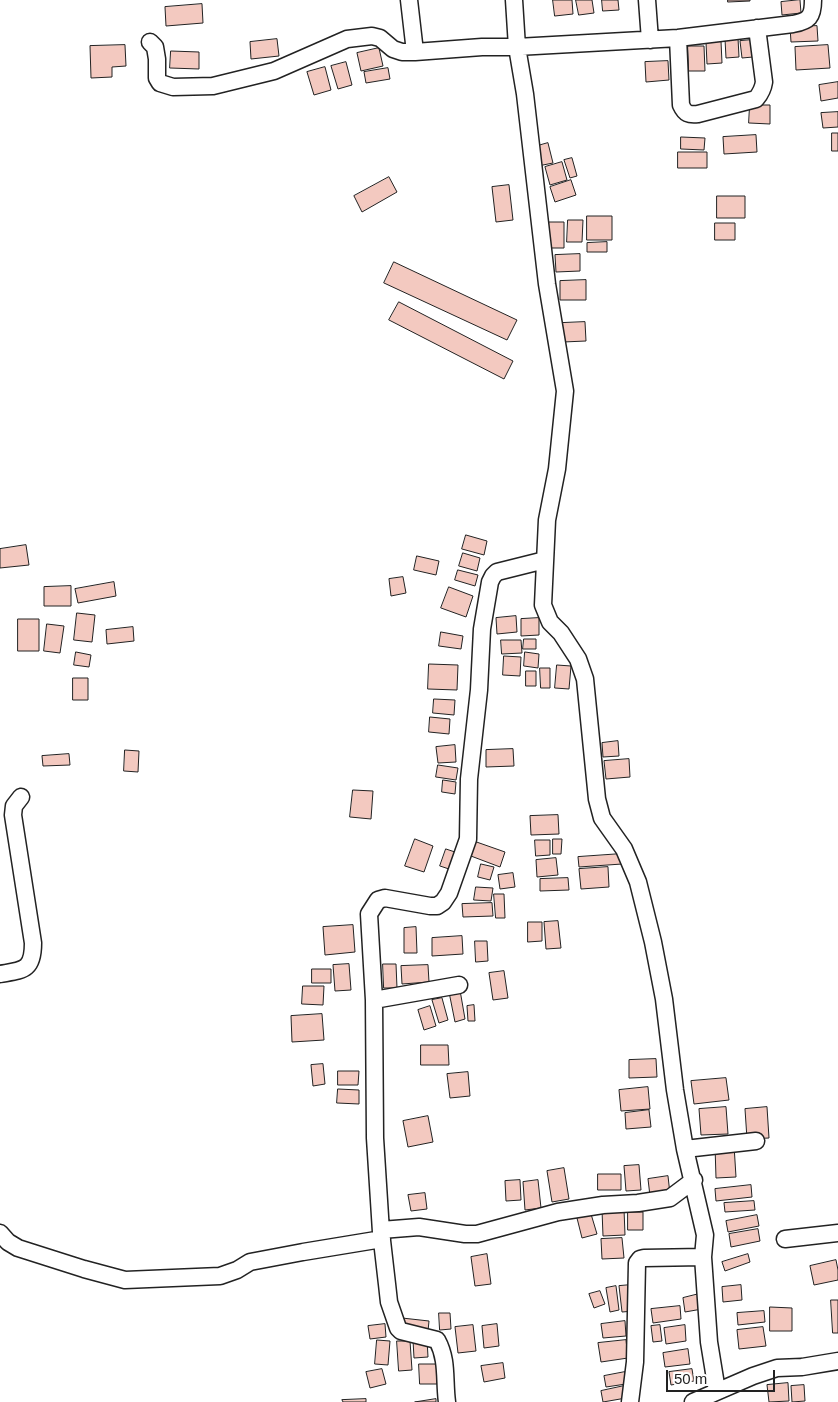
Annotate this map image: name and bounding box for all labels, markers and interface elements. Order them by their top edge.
scale bar [668,1360,777,1392]
text: 50 m [674,1370,707,1387]

